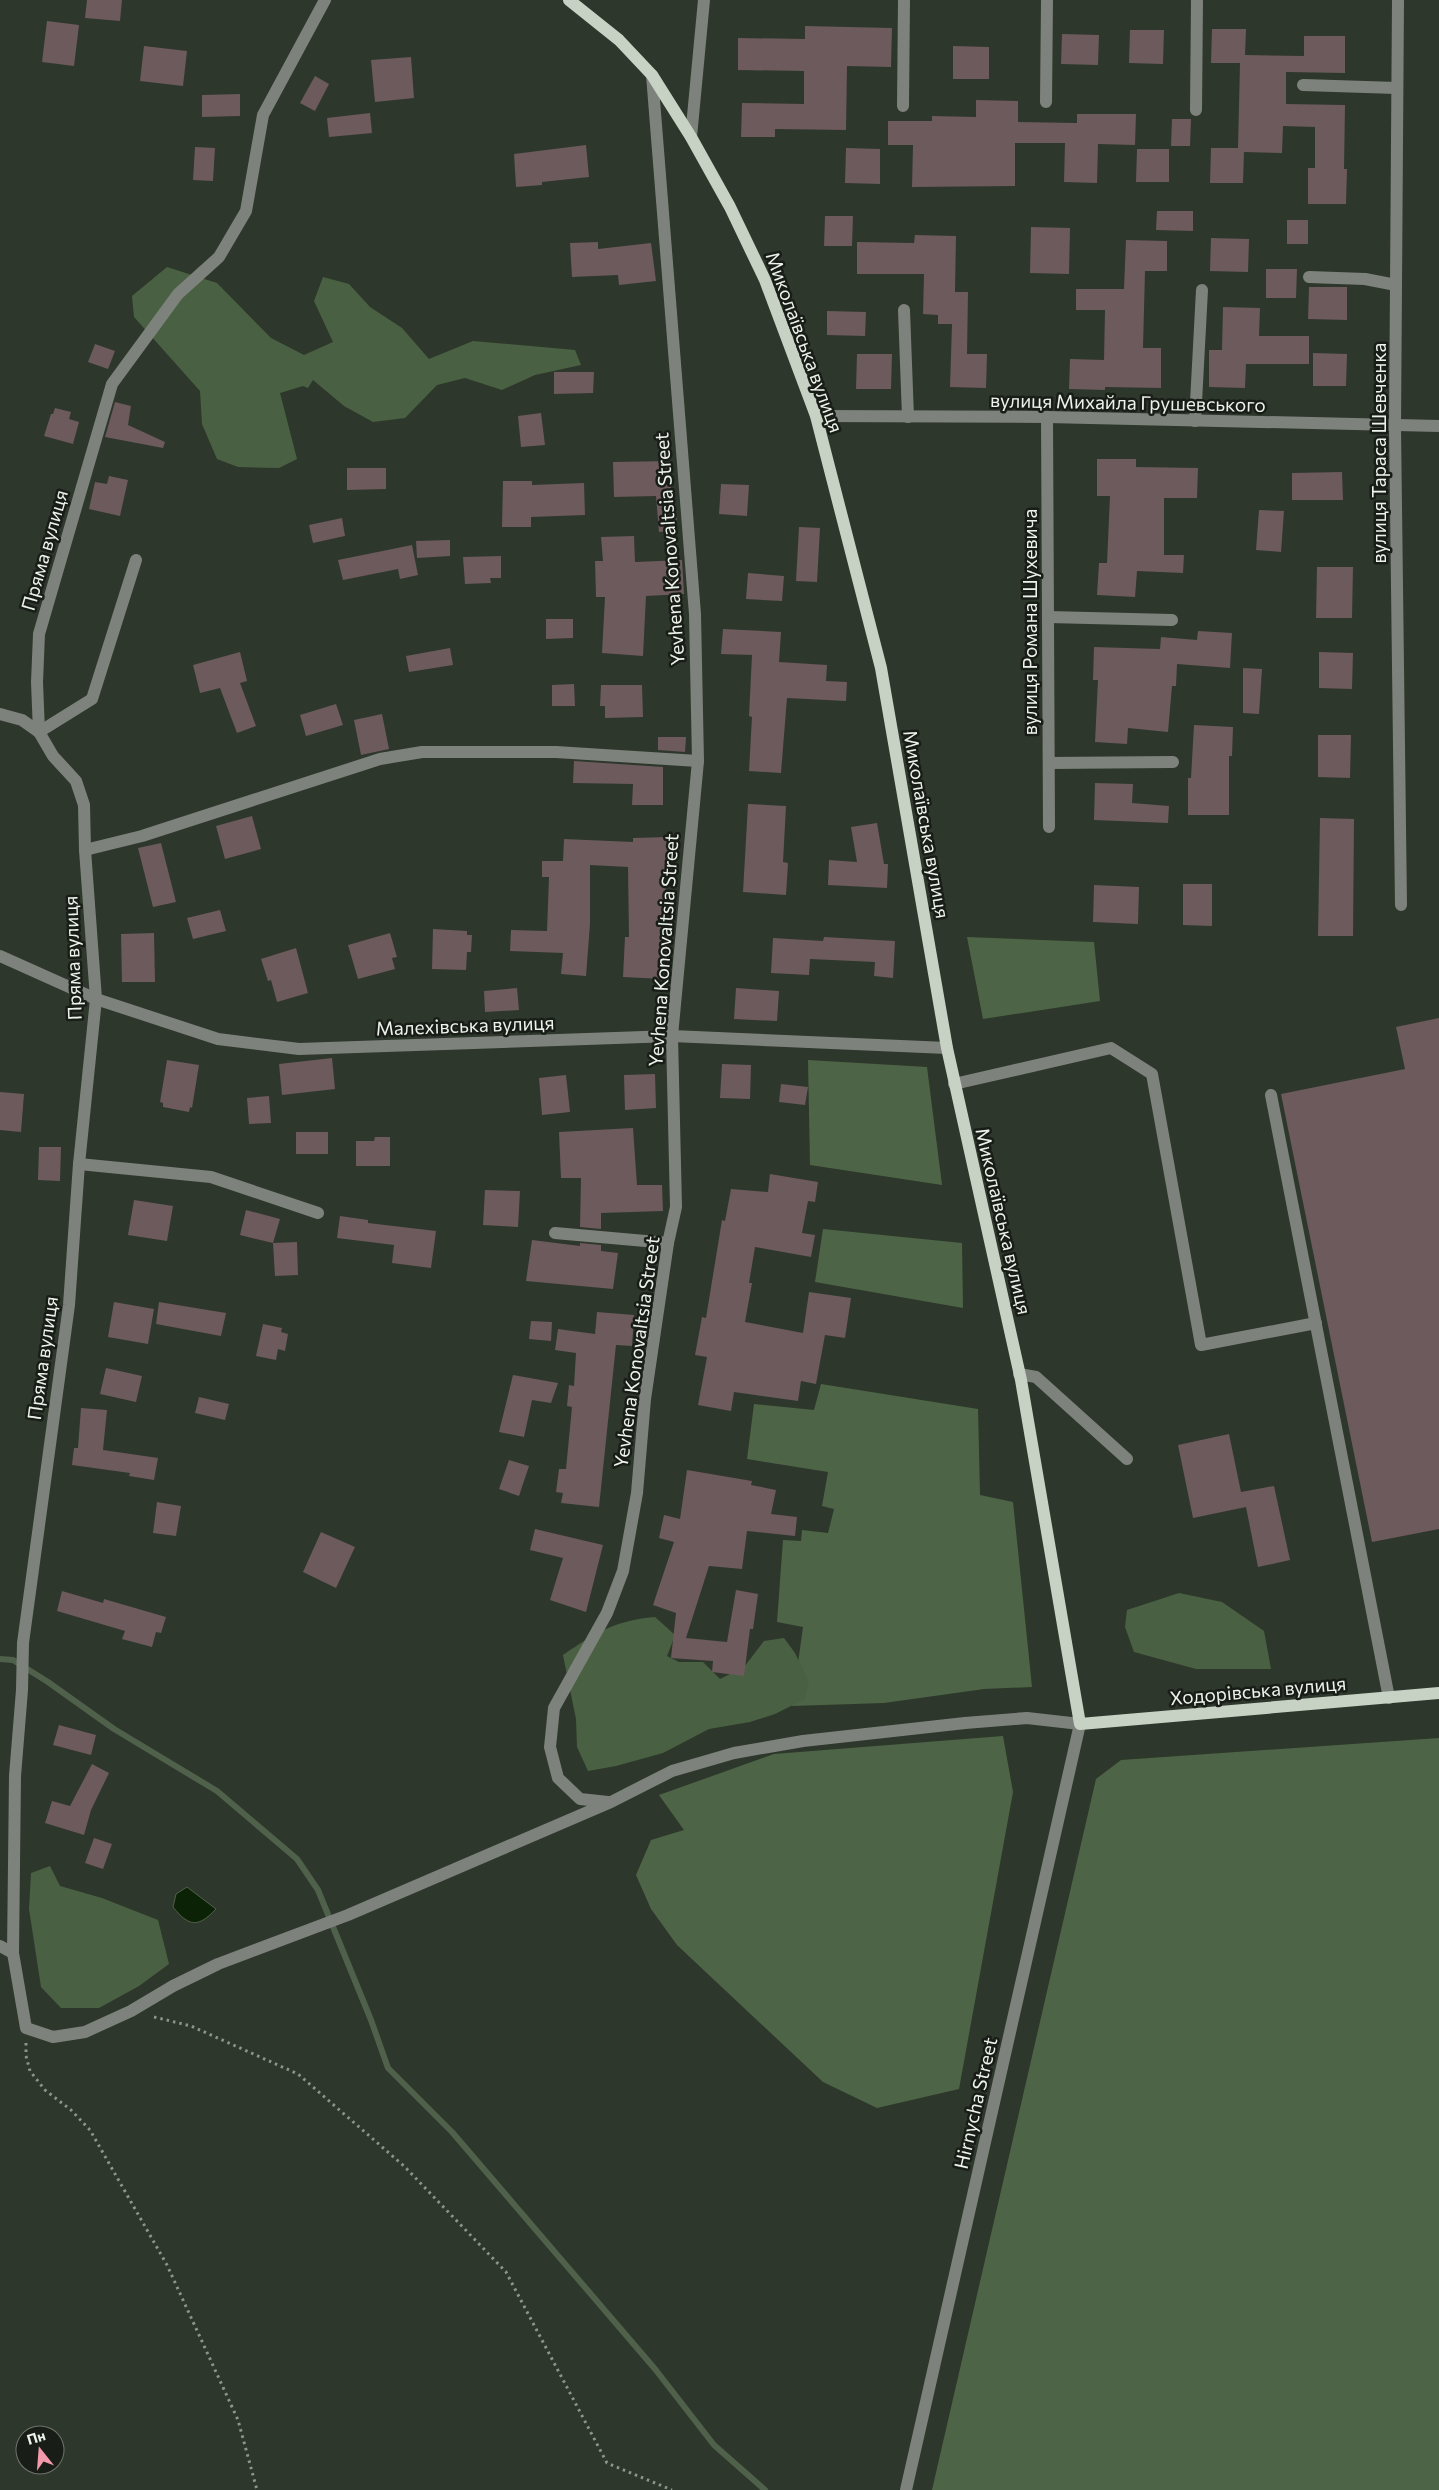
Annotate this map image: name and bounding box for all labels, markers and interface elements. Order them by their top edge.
street label: Миколаївська вулиця [762,248,848,436]
street label: вулиця Тараса Шевченка [1367,343,1390,563]
street label: вулиця Михайла Грушевського [990,388,1266,416]
street label: Yevhena Konovaltsia Street [649,431,689,666]
street label: Пряма вулиця [16,487,72,613]
street label: вулиця Романа Шухевича [1018,509,1041,735]
street label: Миколаївська вулиця [899,728,955,920]
street label: Yevhena Konovaltsia Street [643,832,683,1067]
street label: Пряма вулиця [58,895,86,1021]
street label: Малехівська вулиця [375,1010,555,1040]
street label: Миколаївська вулиця [971,1125,1037,1317]
street label: Yevhena Konovaltsia Street [608,1234,664,1469]
street label: Пряма вулиця [22,1295,62,1421]
street label: Ходорівська вулиця [1169,1671,1347,1709]
street label: Hirnycha Street [949,2035,1001,2171]
north arrow [15,2425,65,2475]
text: Пн [25,2426,47,2448]

